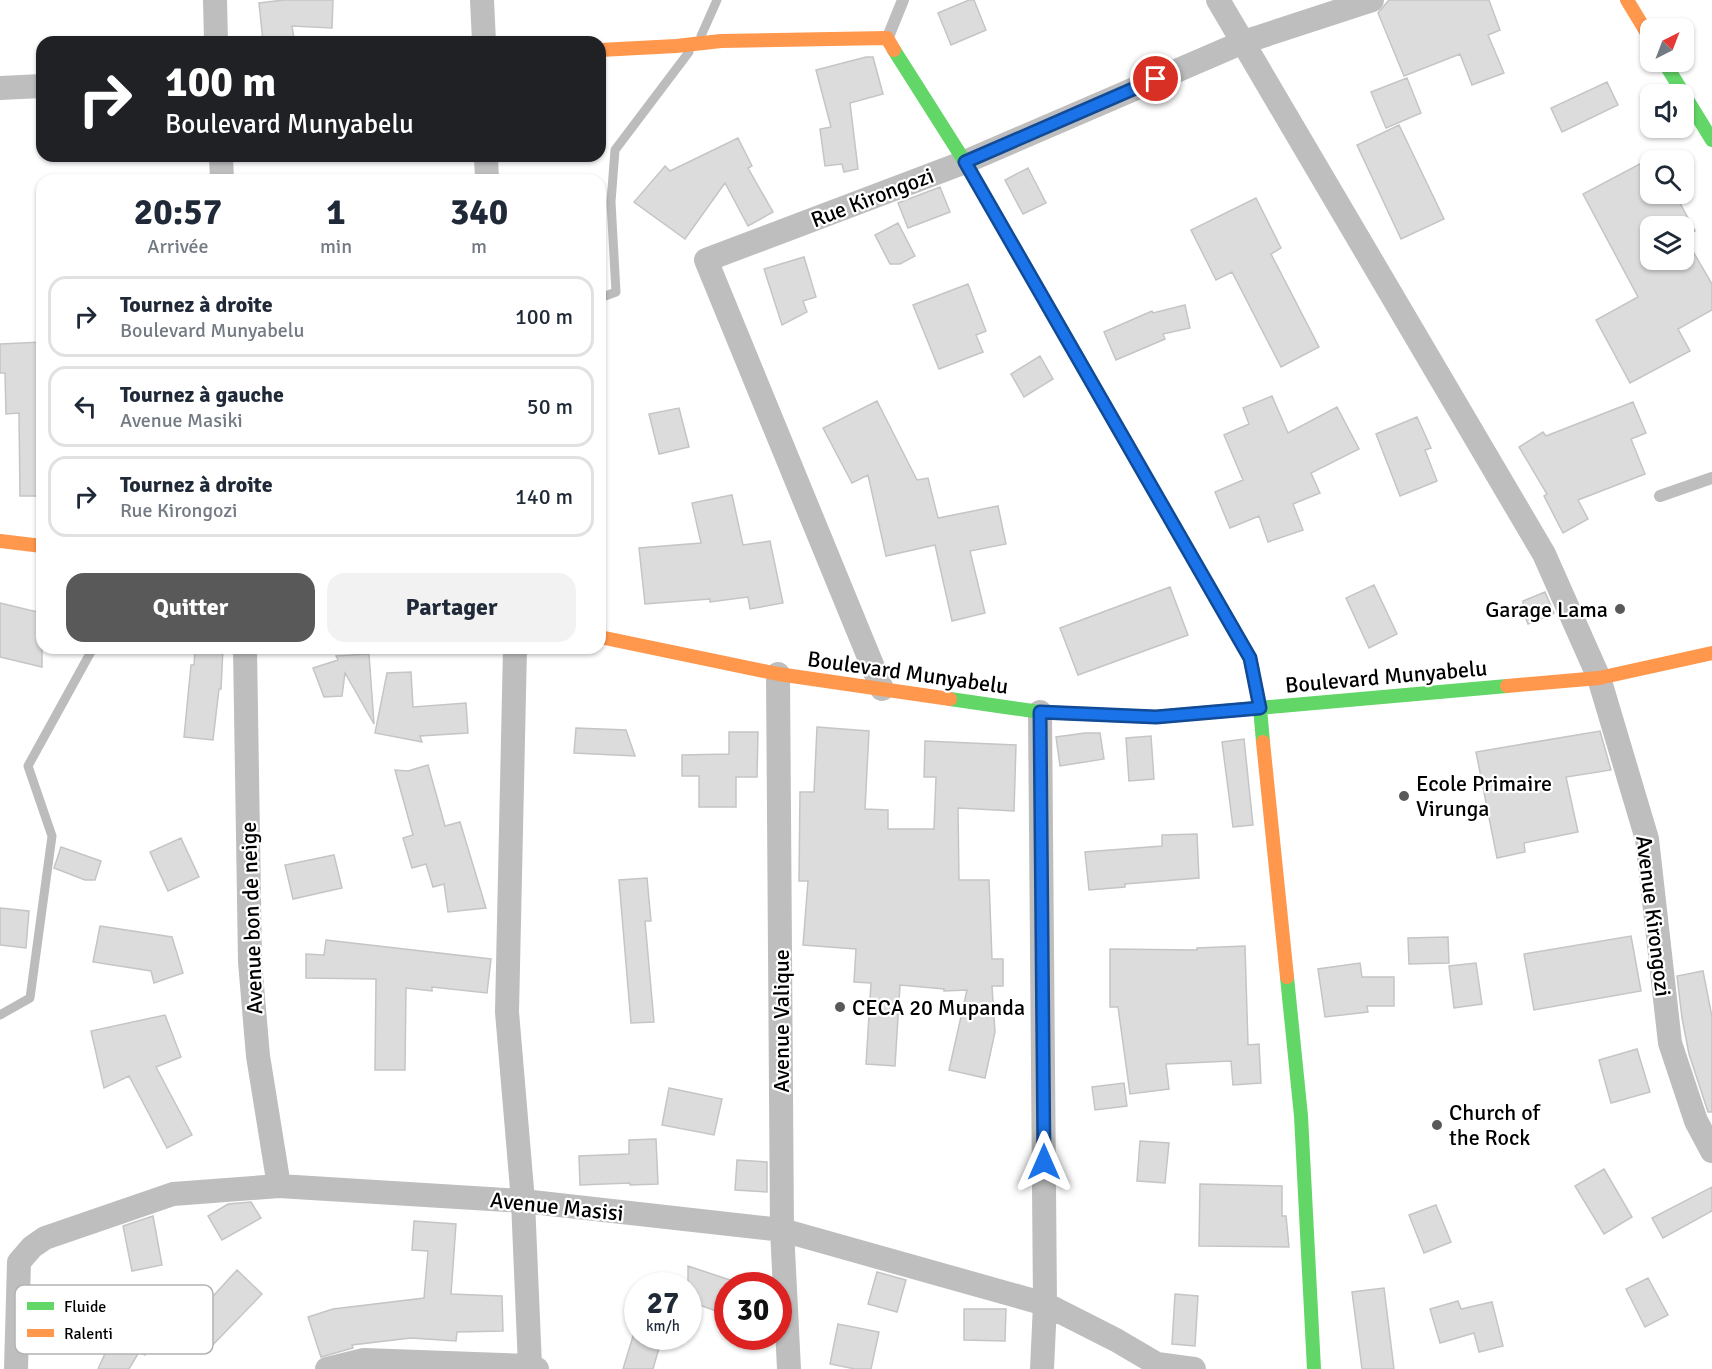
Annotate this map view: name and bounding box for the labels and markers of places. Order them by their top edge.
pin [1130,53,1181,104]
place label: Garage Lama [1485,596,1608,623]
marker: Garage Lama [1613,602,1627,616]
place label: Ecole Primaire Virunga [1416,770,1552,822]
marker: Ecole Primaire Virunga [1397,789,1411,803]
place label: CECA 20 Mupanda [852,994,1025,1021]
marker: CECA 20 Mupanda [833,1000,847,1014]
place label: Church of the Rock [1449,1099,1541,1151]
marker: Church of the Rock [1430,1118,1444,1132]

